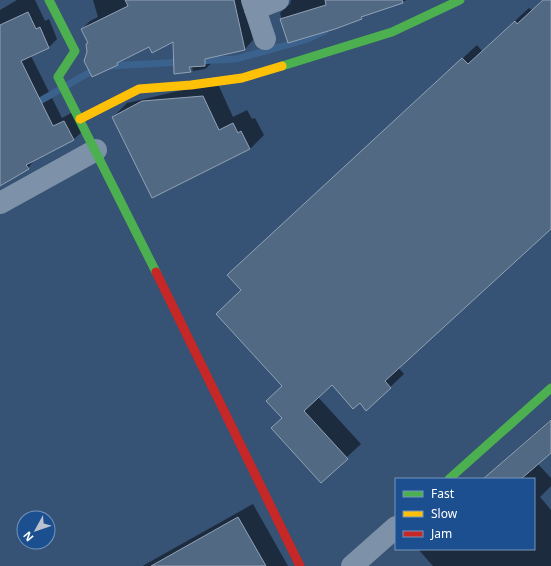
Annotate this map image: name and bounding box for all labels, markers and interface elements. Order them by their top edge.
legend [395,478,535,550]
text: Fast [431,485,455,502]
text: Slow [431,505,458,522]
north arrow [16,510,56,550]
text: Jam [430,525,452,542]
text: N [19,528,37,545]

